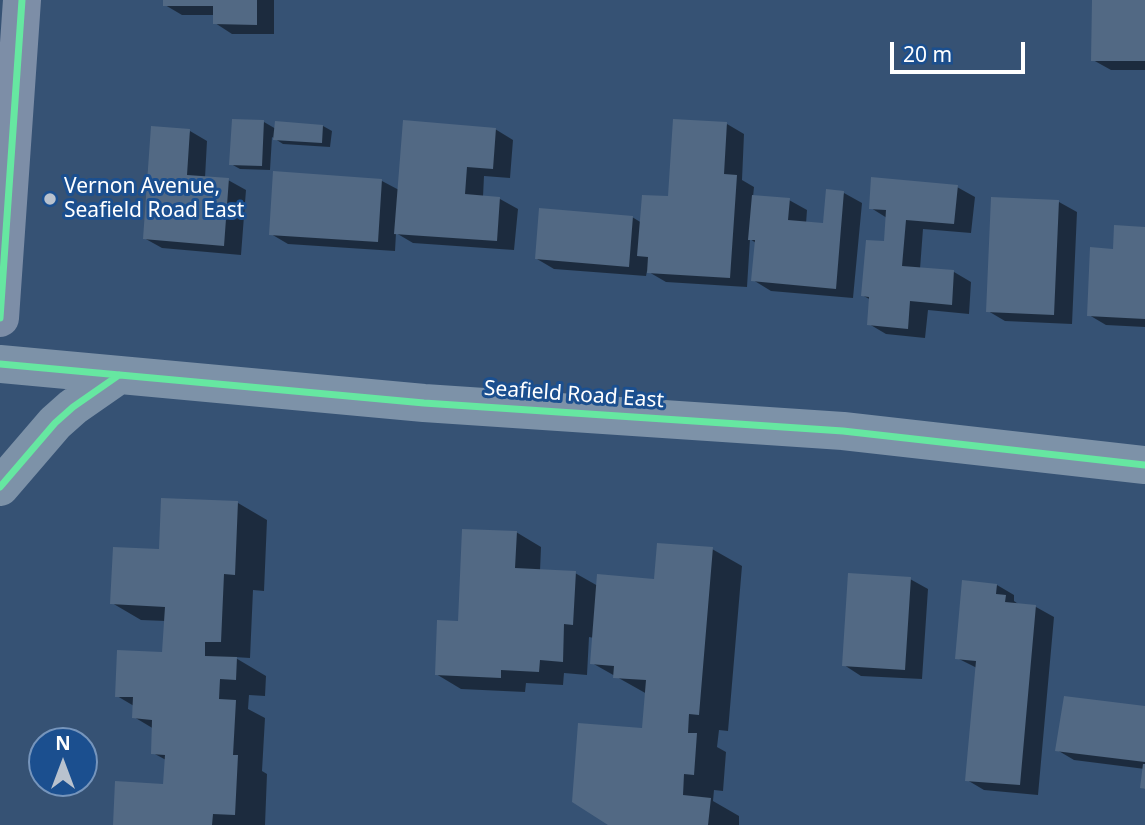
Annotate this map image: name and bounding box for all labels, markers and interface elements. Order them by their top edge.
scale bar [893,28,1028,72]
text: 20 m [903,40,952,68]
place label: Vernon Avenue, Seafield Road East [64,174,244,224]
marker: Vernon Avenue, Seafield Road East [42,191,58,207]
street label: Seafield Road East [483,376,665,414]
north arrow [28,727,98,797]
text: N [55,730,71,756]

